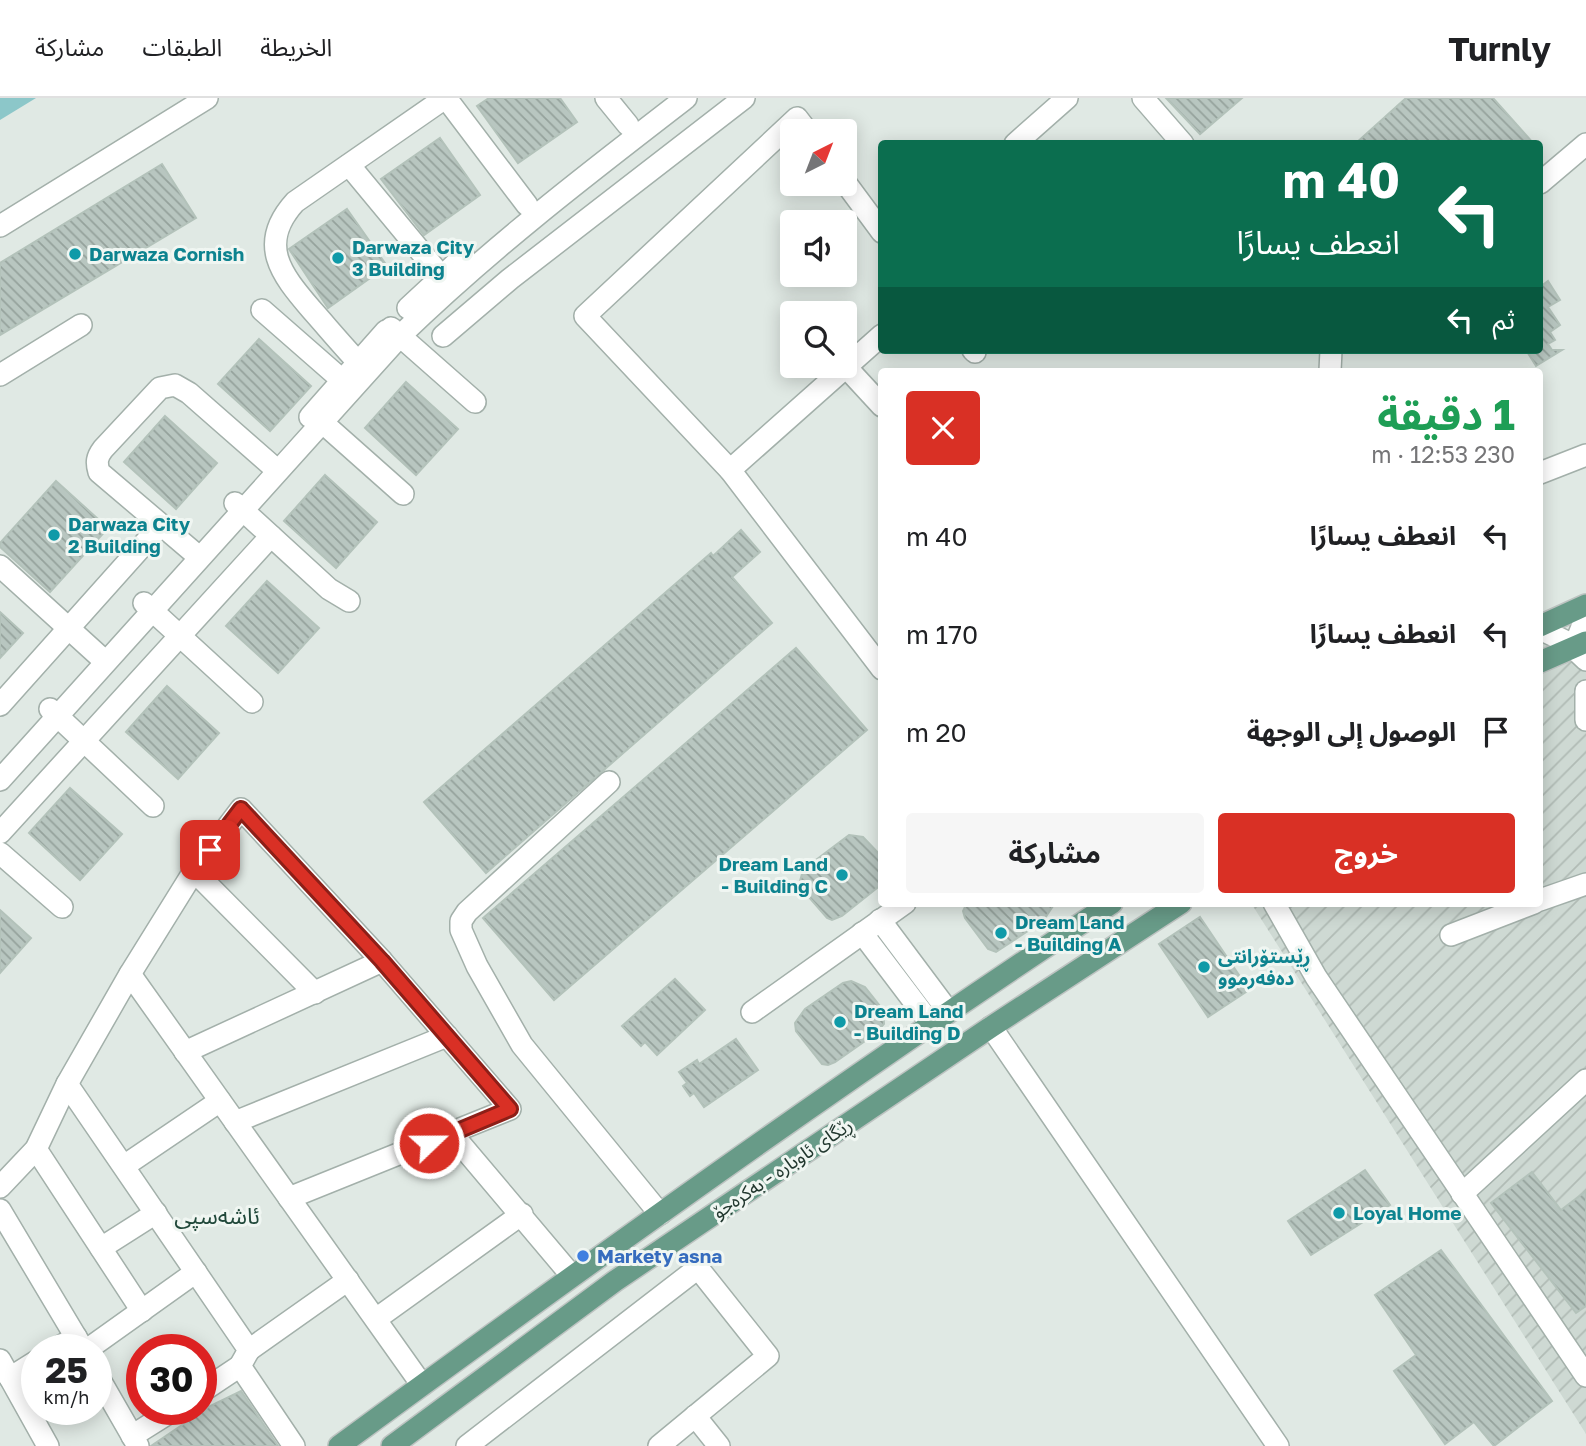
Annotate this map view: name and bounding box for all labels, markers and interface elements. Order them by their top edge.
text: Turnly [1448,29,1551,68]
text: مشاركة [35,32,104,61]
text: الطبقات [142,32,222,61]
text: الخريطة [260,32,332,61]
north arrow [780,119,858,196]
map controls [780,119,857,378]
text: 40 m [1282,150,1400,209]
icon: left [1424,168,1515,259]
button: sound [780,210,857,287]
text: انعطف يسارًا [1237,223,1400,261]
place label: Darwaza City 3 Building [352,235,475,280]
place label: Darwaza Cornish [89,242,244,265]
marker: Darwaza Cornish [67,246,83,262]
marker: Darwaza City 3 Building [330,250,346,266]
button: search [780,301,857,378]
icon: left [1441,301,1479,339]
text: ثم [1493,304,1515,335]
text: 1 دقيقة [1377,389,1515,439]
button: close [906,391,980,465]
text: 230 m · 12:53 [1371,440,1515,468]
place label: Darwaza City 2 Building [68,512,191,557]
icon: left [1477,517,1515,555]
text: انعطف يسارًا [1310,520,1456,551]
text: 40 m [906,521,968,552]
marker: Darwaza City 2 Building [46,527,62,543]
icon: left [1477,615,1515,653]
text: انعطف يسارًا [1310,618,1456,649]
text: 170 m [906,619,978,650]
icon: arrive [1477,713,1515,751]
text: الوصول إلى الوجهة [1247,716,1456,747]
text: 20 m [906,717,967,748]
button: مشاركة [906,813,1204,893]
button: خروج [1218,813,1515,893]
pin [180,820,240,880]
icon: arrive [191,831,229,869]
place label: Dream Land - Building C [718,852,828,897]
marker: Dream Land - Building C [834,867,850,883]
place label: Dream Land - Building A [1015,910,1125,955]
marker: Dream Land - Building A [993,925,1009,941]
place label: ڕێستۆرانتی دەفەرموو [1218,944,1311,990]
marker: ڕێستۆرانتی دەفەرموو [1196,959,1212,975]
place label: Dream Land - Building D [854,999,964,1044]
marker: Dream Land - Building D [832,1014,848,1030]
position arrow [392,1106,466,1180]
street label: ڕێگای ئاوبارە - بەکرەجۆ [707,1112,859,1227]
district label: ئاشەسپی [174,1201,260,1231]
place label: Loyal Home [1353,1201,1461,1224]
marker: Loyal Home [1331,1205,1347,1221]
place label: Markety asna [597,1244,722,1267]
marker: Markety asna [575,1248,591,1264]
speed limit sign: 30 [126,1334,217,1425]
text: 25 [45,1349,88,1391]
text: km/h [44,1386,89,1408]

